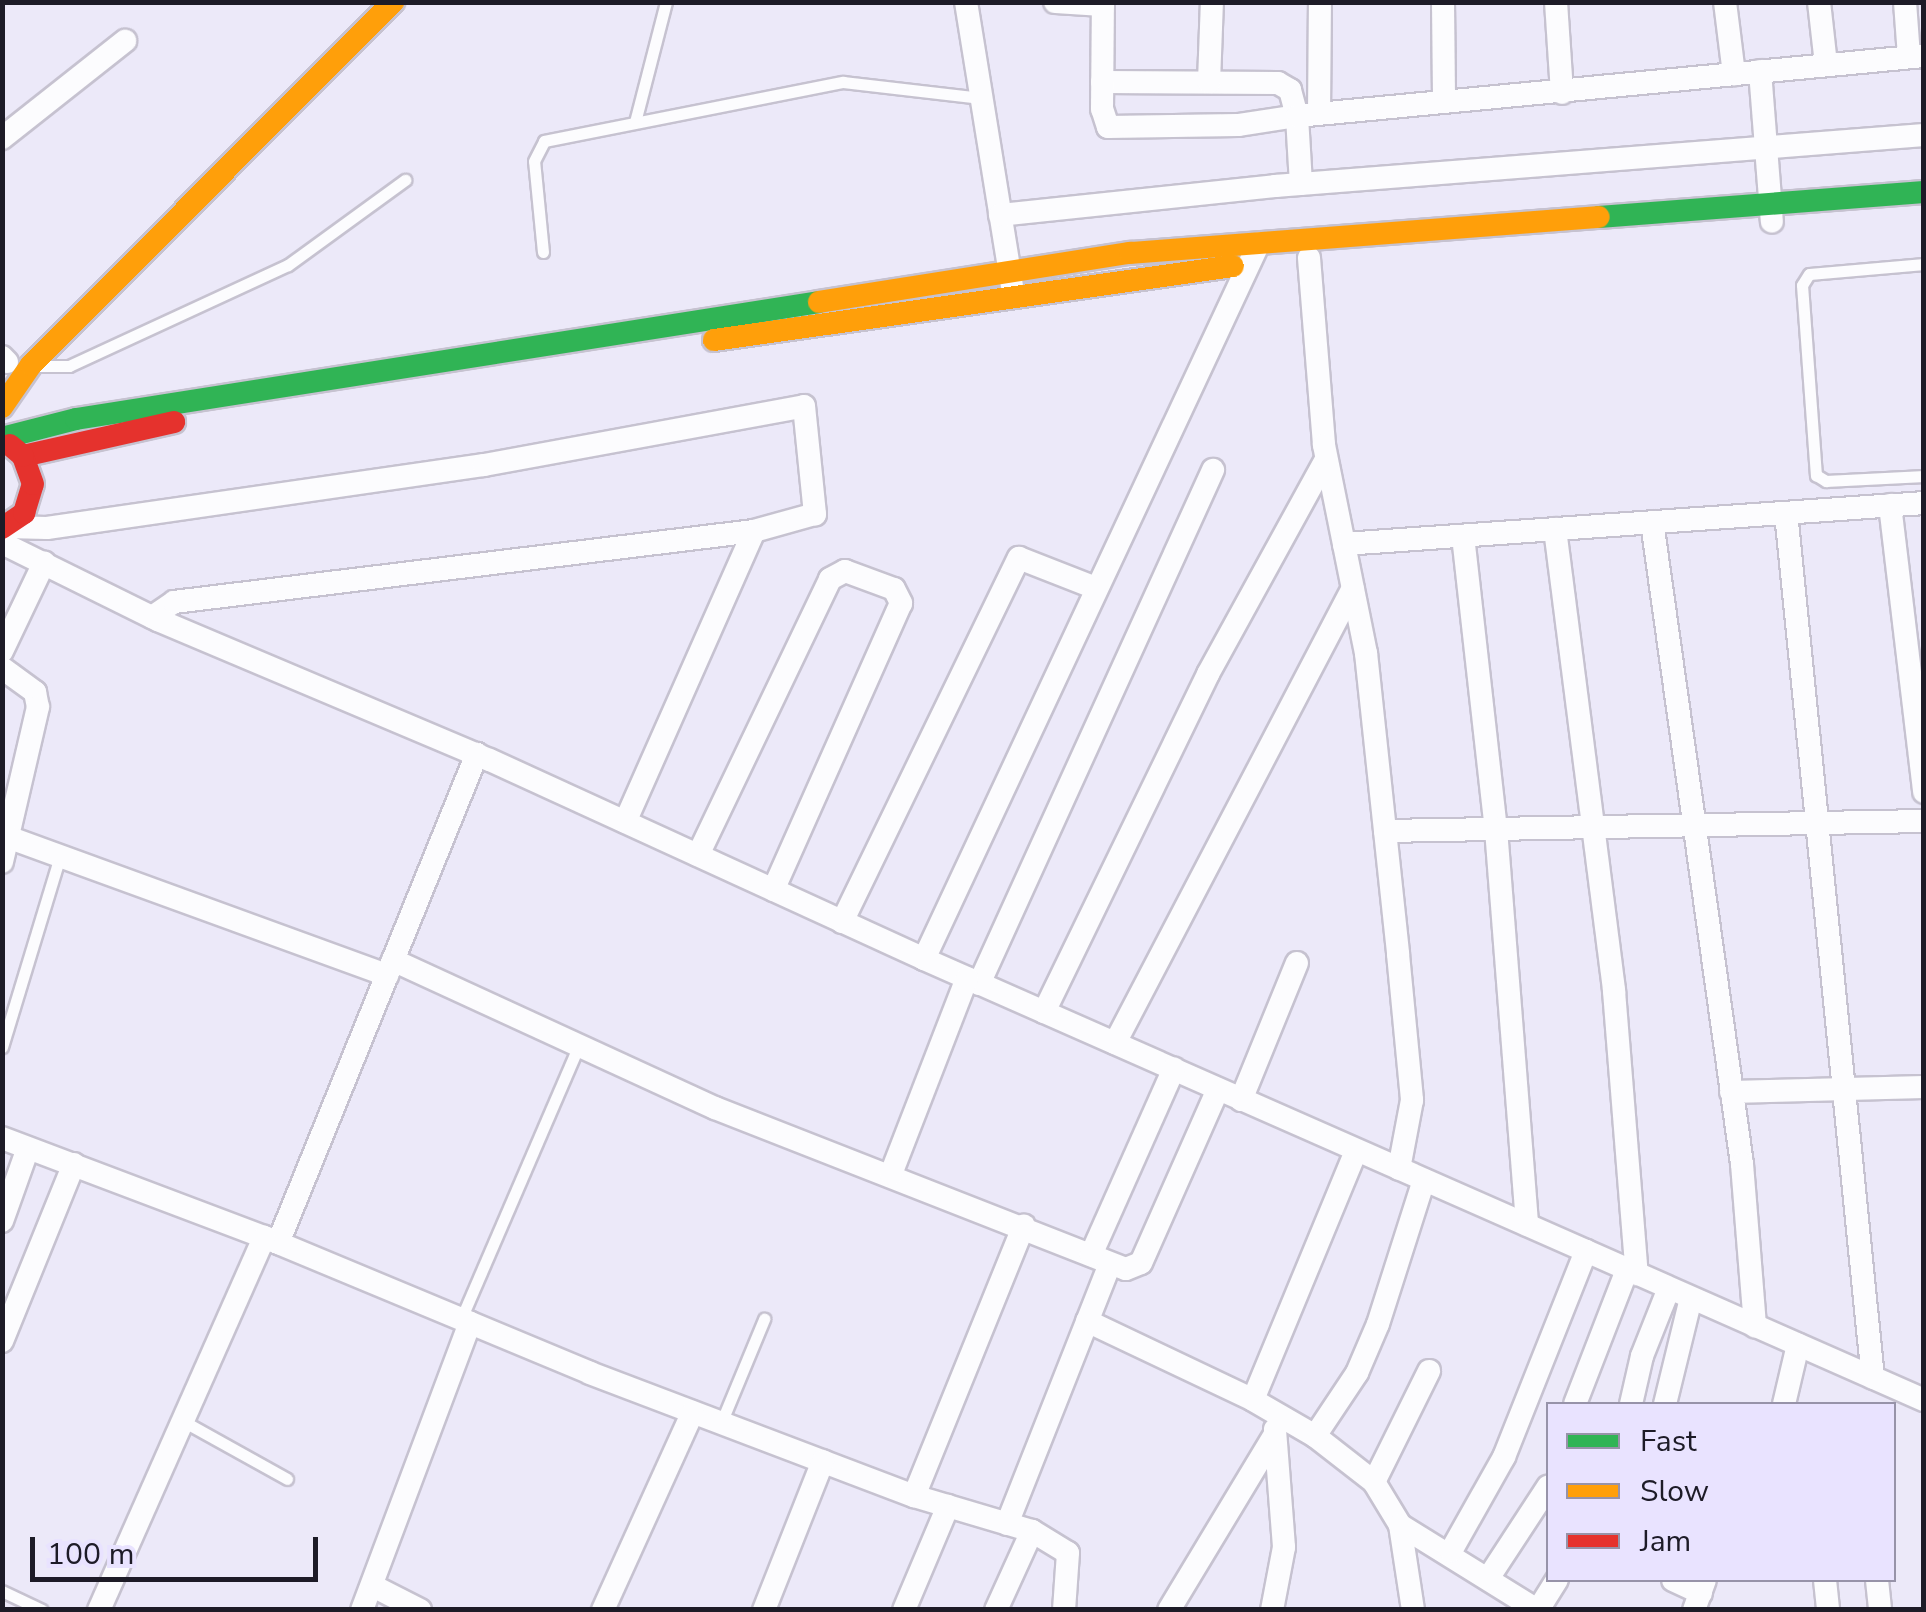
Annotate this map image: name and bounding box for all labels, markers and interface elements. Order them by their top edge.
legend [1546,1402,1896,1582]
text: Fast [1640,1421,1697,1462]
text: Slow [1640,1471,1709,1512]
scale bar [35,1517,322,1579]
text: Jam [1640,1521,1691,1562]
text: 100 m [47,1534,134,1575]

